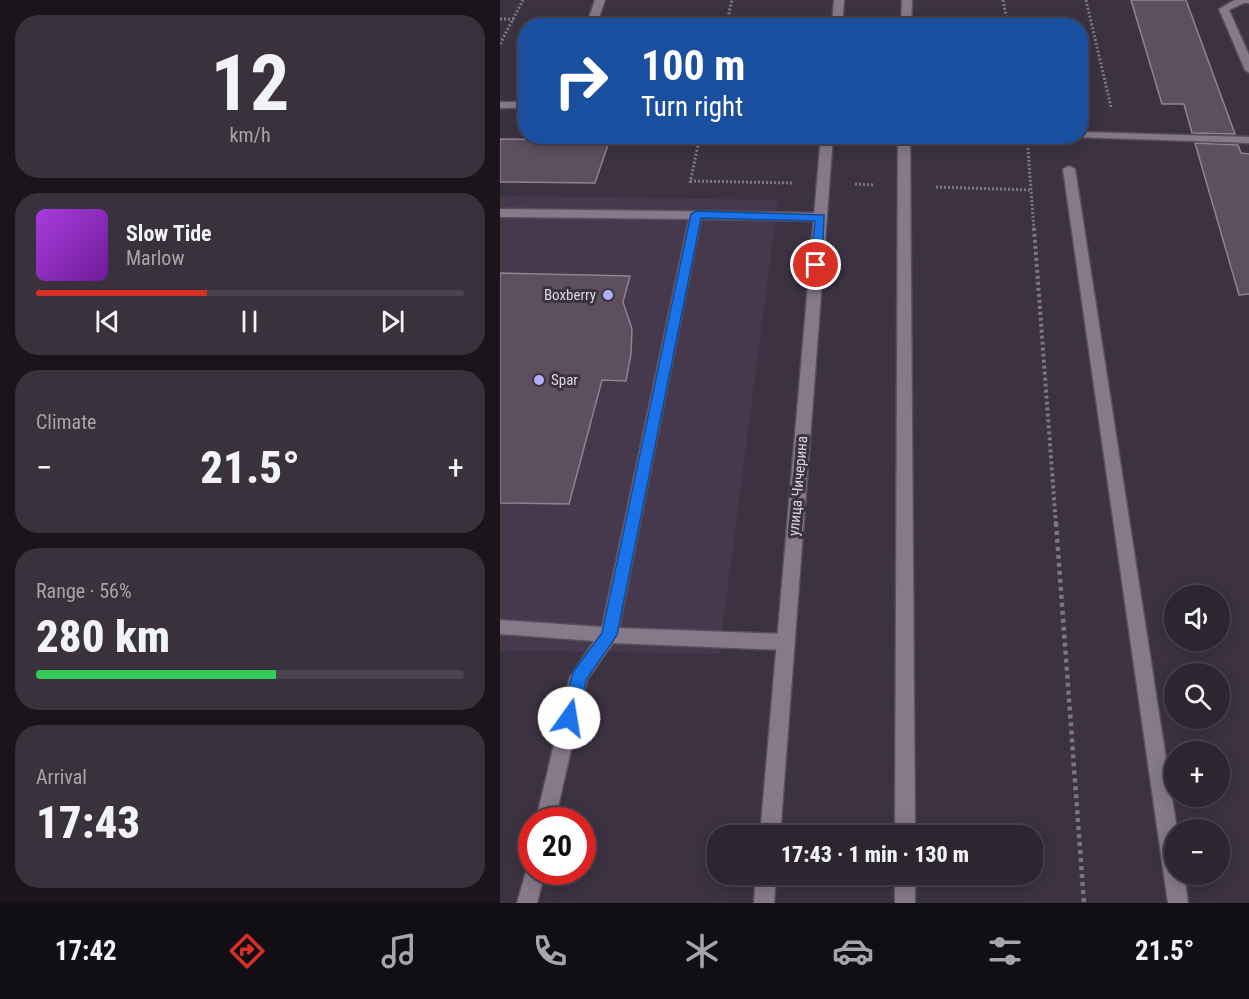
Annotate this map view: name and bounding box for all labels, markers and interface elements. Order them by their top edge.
text: 12 [211,38,289,129]
text: 100 m [641,41,746,90]
icon: right [542,42,620,120]
text: Turn right [641,91,743,123]
text: km/h [229,123,271,147]
text: Slow Tide [126,221,212,246]
pin [790,239,841,290]
text: Marlow [126,246,184,270]
icon: arrive [799,248,832,281]
place label: Boxberry [544,286,596,304]
marker: Boxberry [601,288,615,302]
icon: previous [91,305,124,338]
icon: pause [233,305,266,338]
icon: next [376,305,409,338]
place label: Spar [551,371,578,389]
marker: Spar [532,373,546,387]
text: Climate [36,410,96,434]
street label: улица Чичерина [785,435,811,537]
text: 21.5° [200,441,300,494]
text: − [36,448,53,487]
text: + [448,448,464,487]
text: Range · 56% [36,579,132,603]
map controls [1164,585,1230,885]
button: sound [1164,585,1230,651]
text: 280 km [36,610,170,663]
button: search [1164,663,1230,729]
position arrow [537,686,601,750]
button: + [1164,741,1230,807]
text: Arrival [36,765,87,789]
text: 17:43 [36,796,140,849]
speed limit sign: 20 [518,807,596,885]
button: − [1164,819,1230,885]
text: 17:43 · 1 min · 130 m [781,842,969,867]
icon: directions [226,930,268,972]
icon: music [378,930,420,972]
icon: phone [529,930,571,972]
icon: climate [681,930,723,972]
icon: car [832,930,874,972]
icon: filters [984,930,1026,972]
text: 17:42 [55,935,117,967]
text: 21.5° [1135,935,1194,967]

